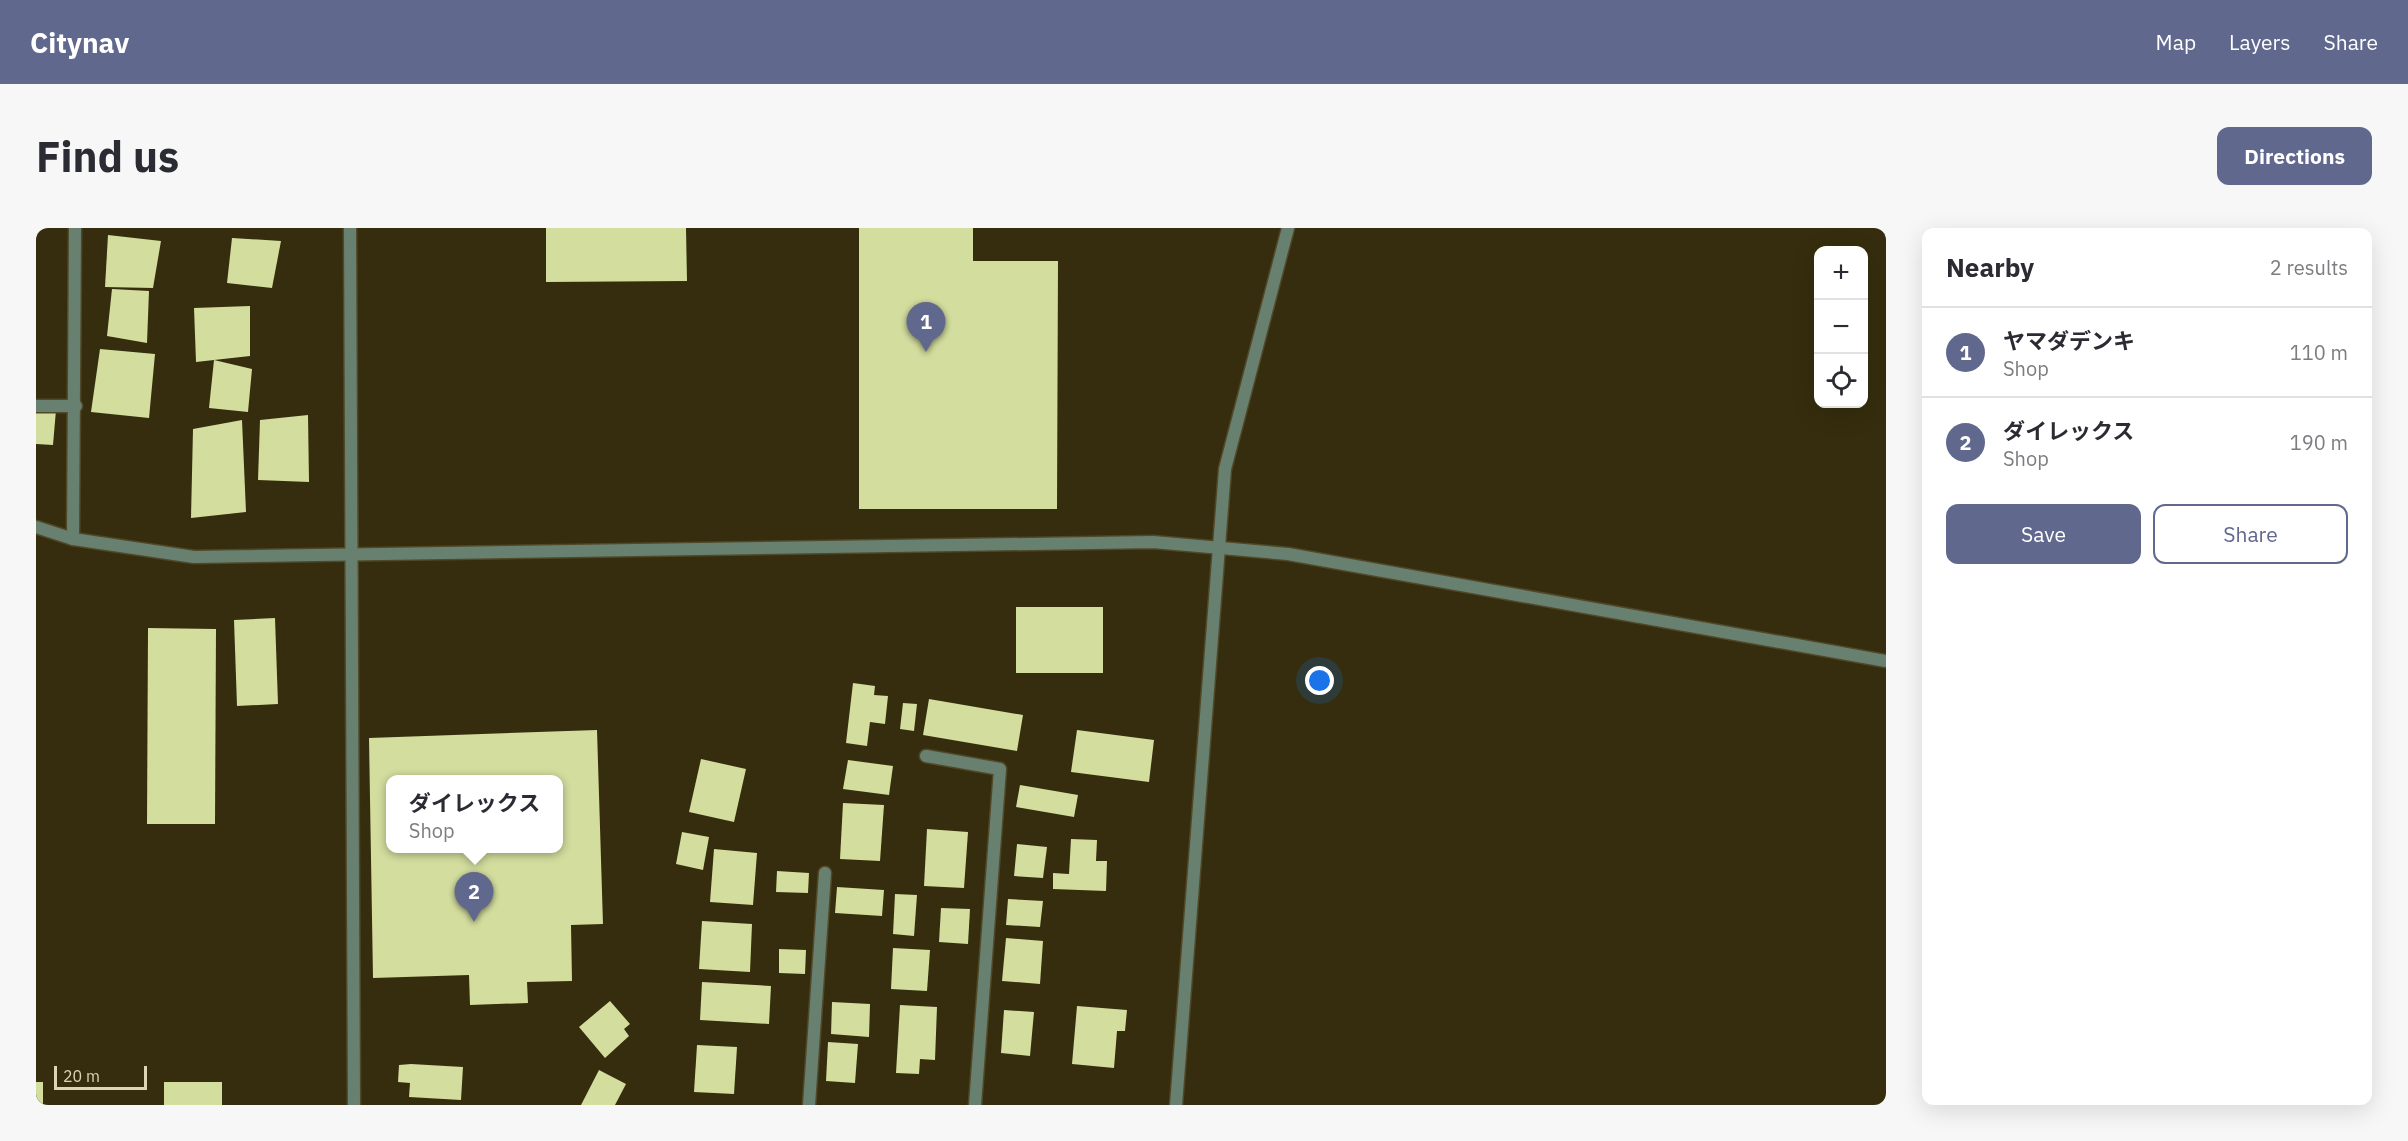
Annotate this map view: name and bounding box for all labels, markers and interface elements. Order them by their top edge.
text: Citynav [30,24,129,61]
text: Map [2156,28,2196,56]
text: Layers [2229,28,2291,56]
text: Share [2324,28,2378,56]
button: Directions [2217,127,2372,185]
text: Find us [36,129,179,184]
map controls [1814,246,1868,408]
button: + [1814,246,1868,300]
text: Nearby [1946,250,2034,284]
text: 2 results [2270,254,2348,281]
button: − [1814,300,1868,354]
pin: 1 [906,302,946,352]
text: ヤマダデンキ [2003,326,2135,355]
text: 1 [1960,339,1972,366]
text: 110 m [2290,339,2348,366]
button: locate [1814,354,1868,408]
text: Shop [2003,355,2049,382]
text: ダイレックス [2003,416,2134,445]
text: 2 [1960,429,1972,456]
text: 190 m [2290,429,2348,456]
text: Shop [2003,445,2049,472]
button: Save [1946,504,2141,564]
button: Share [2153,504,2348,564]
your location [1305,666,1334,695]
popup [386,775,563,853]
text: ダイレックス [409,788,540,817]
text: Shop [409,817,455,844]
pin: 2 [454,872,494,922]
scale bar [54,1063,147,1090]
text: 20 m [63,1066,100,1086]

